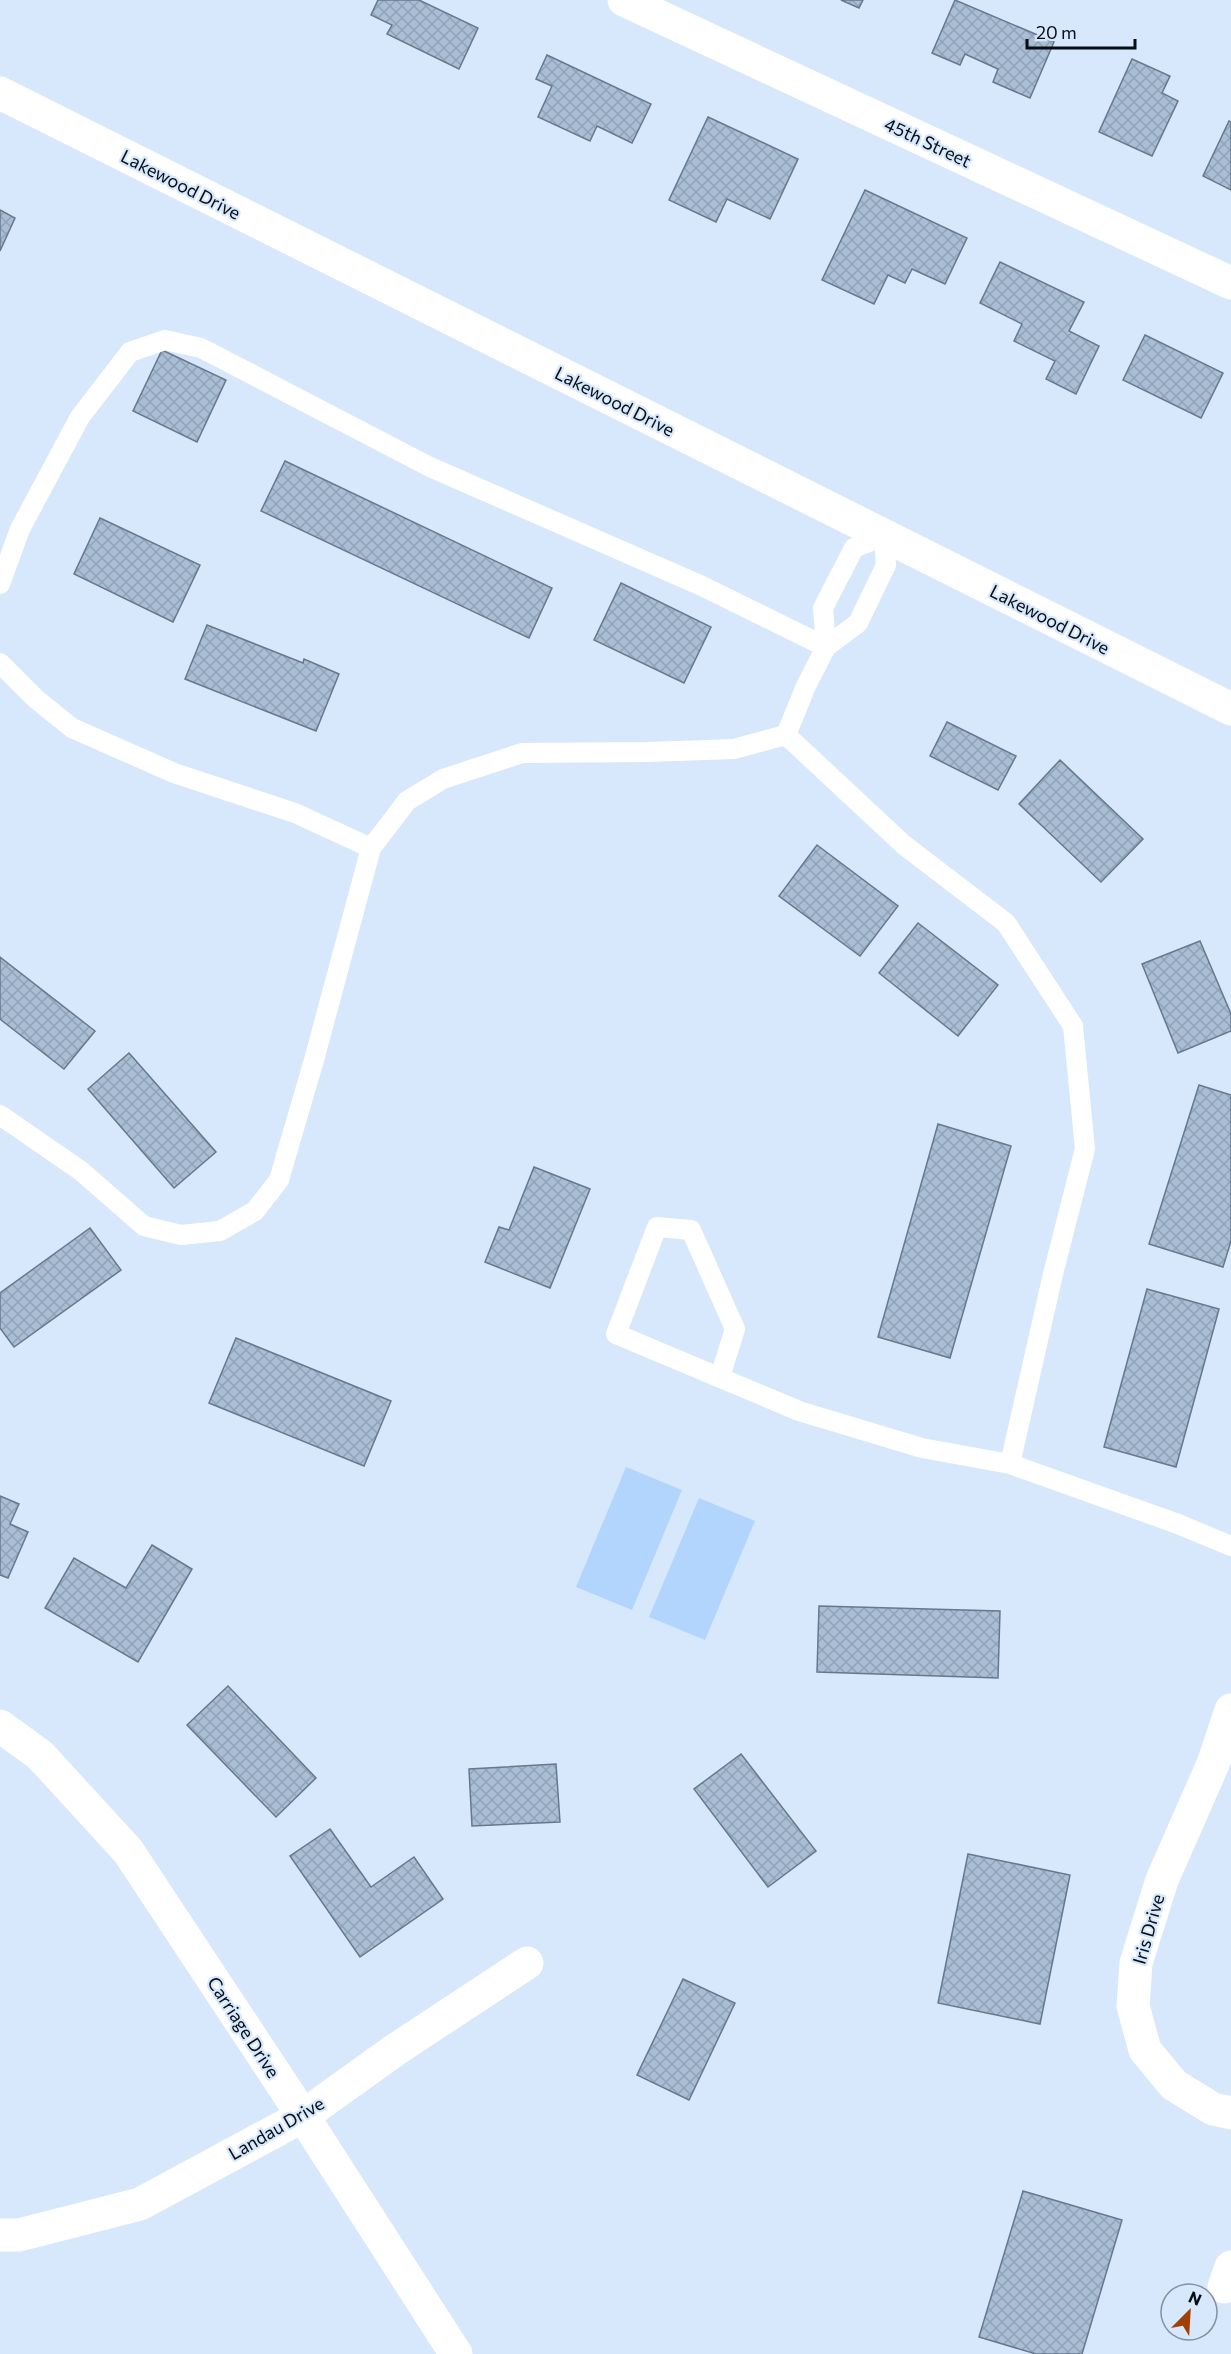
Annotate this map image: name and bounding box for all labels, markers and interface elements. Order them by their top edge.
scale bar [1027,12,1135,50]
text: 20 m [1036,21,1077,43]
street label: 45th Street [881,112,975,172]
street label: Lakewood Drive [118,144,244,224]
street label: Lakewood Drive [552,361,678,441]
street label: Lakewood Drive [987,579,1113,659]
street label: Iris Drive [1128,1891,1168,1967]
street label: Carriage Drive [203,1972,285,2082]
street label: Landau Drive [224,2092,328,2164]
north arrow [1159,2282,1219,2342]
text: N [1186,2287,1205,2309]

